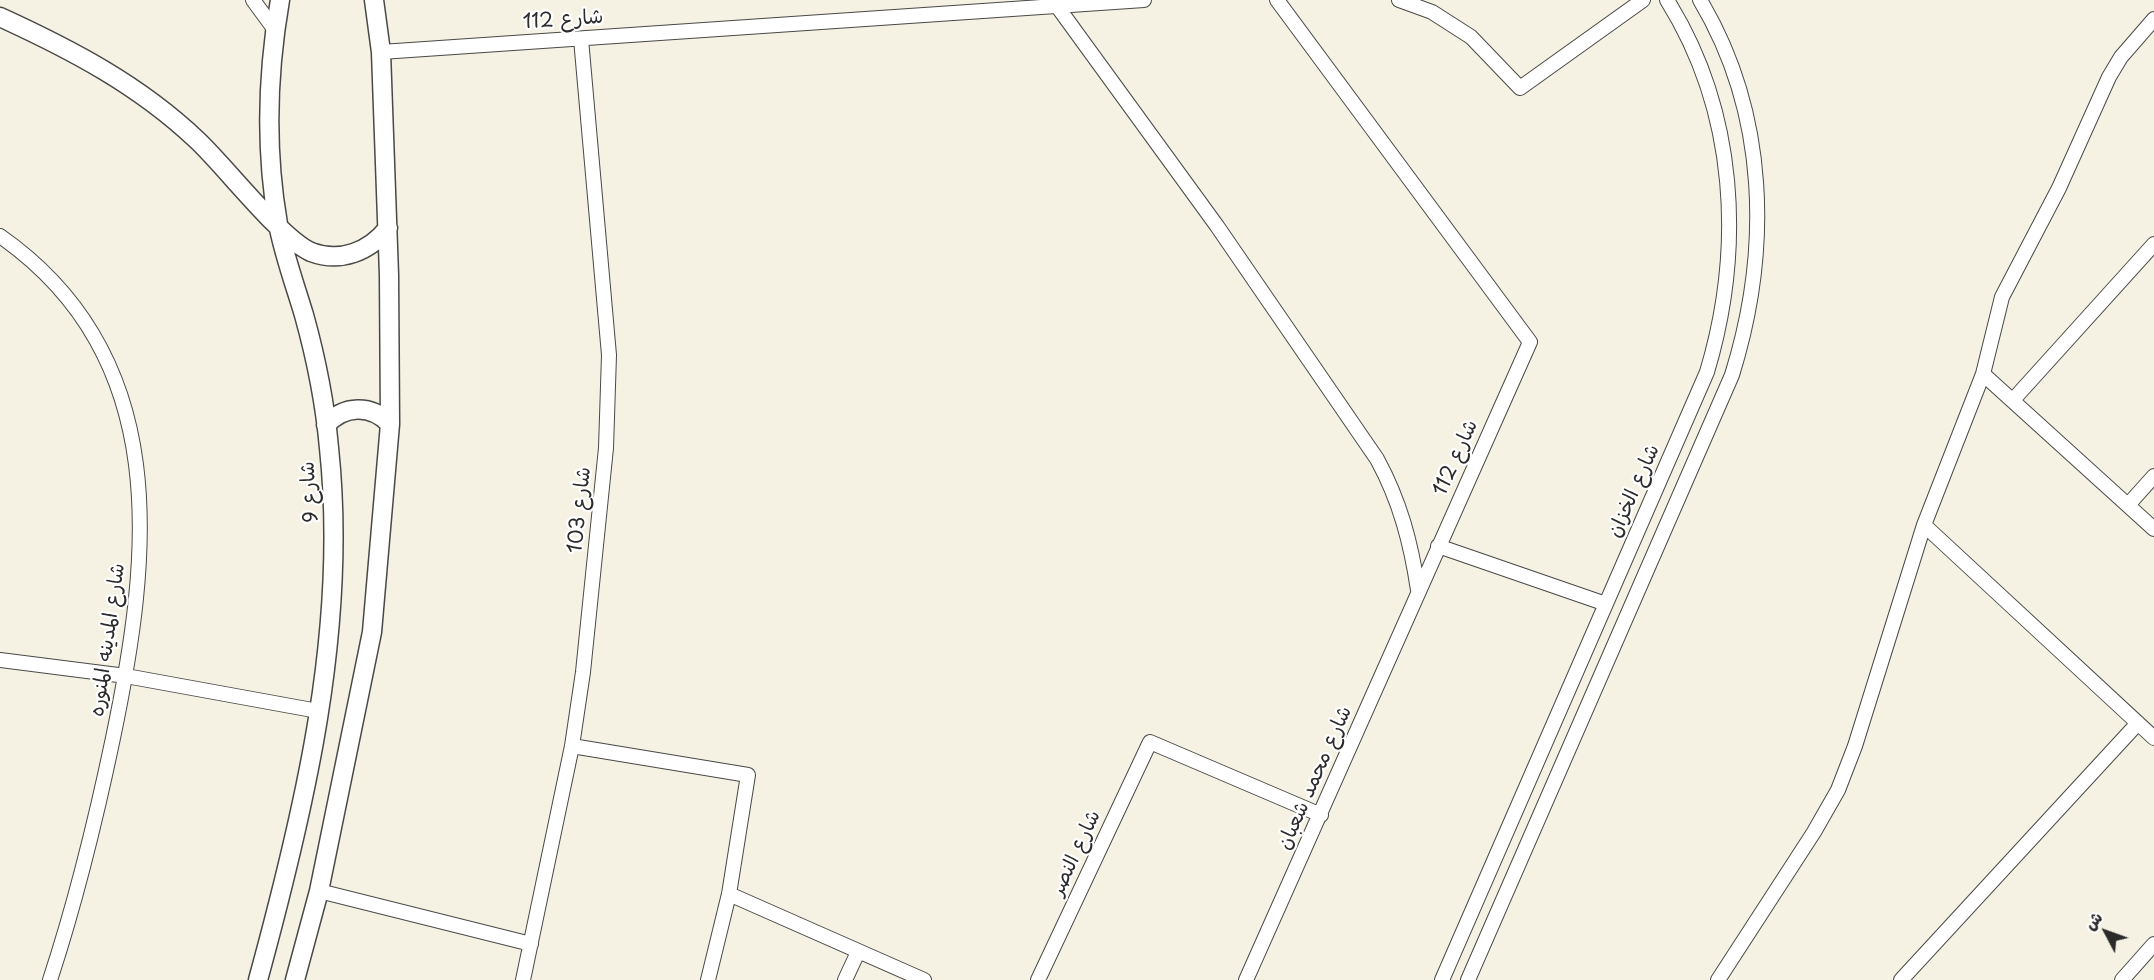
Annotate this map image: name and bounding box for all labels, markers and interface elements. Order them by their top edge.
street label: شارع 112 [522,5,604,35]
street label: شارع 112 [1429,416,1483,500]
street label: شارع الخزان [1603,441,1665,541]
street label: شارع 9 [296,460,324,524]
street label: شارع 103 [564,466,596,554]
street label: شارع المدينه المنوره [85,562,131,718]
street label: شارع محمد شعبان [1273,702,1357,854]
street label: شارع النصر [1046,807,1106,899]
north arrow [2076,902,2136,962]
text: ش [2078,906,2107,935]

